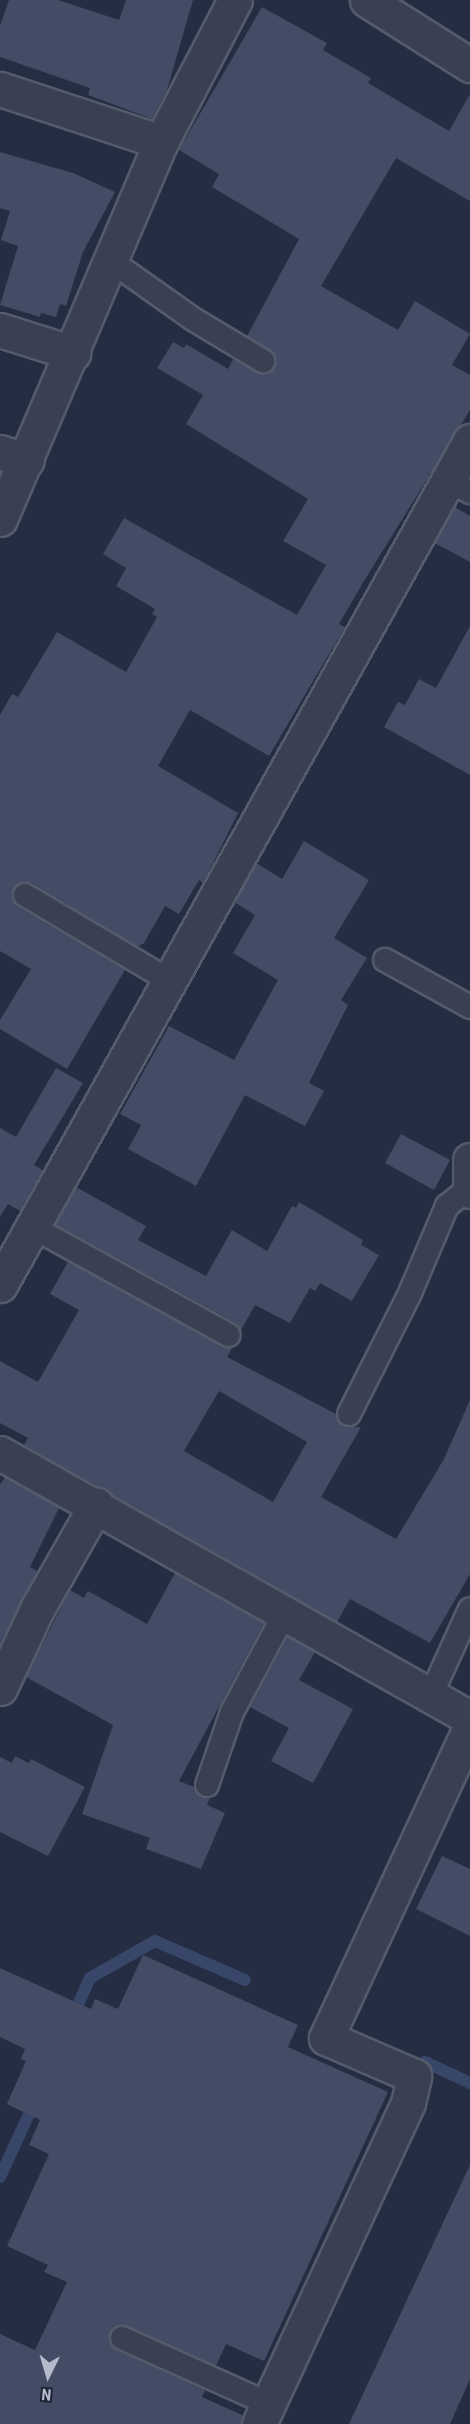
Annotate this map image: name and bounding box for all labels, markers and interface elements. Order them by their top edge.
north arrow [18,2346,78,2406]
text: N [41,2385,52,2404]

